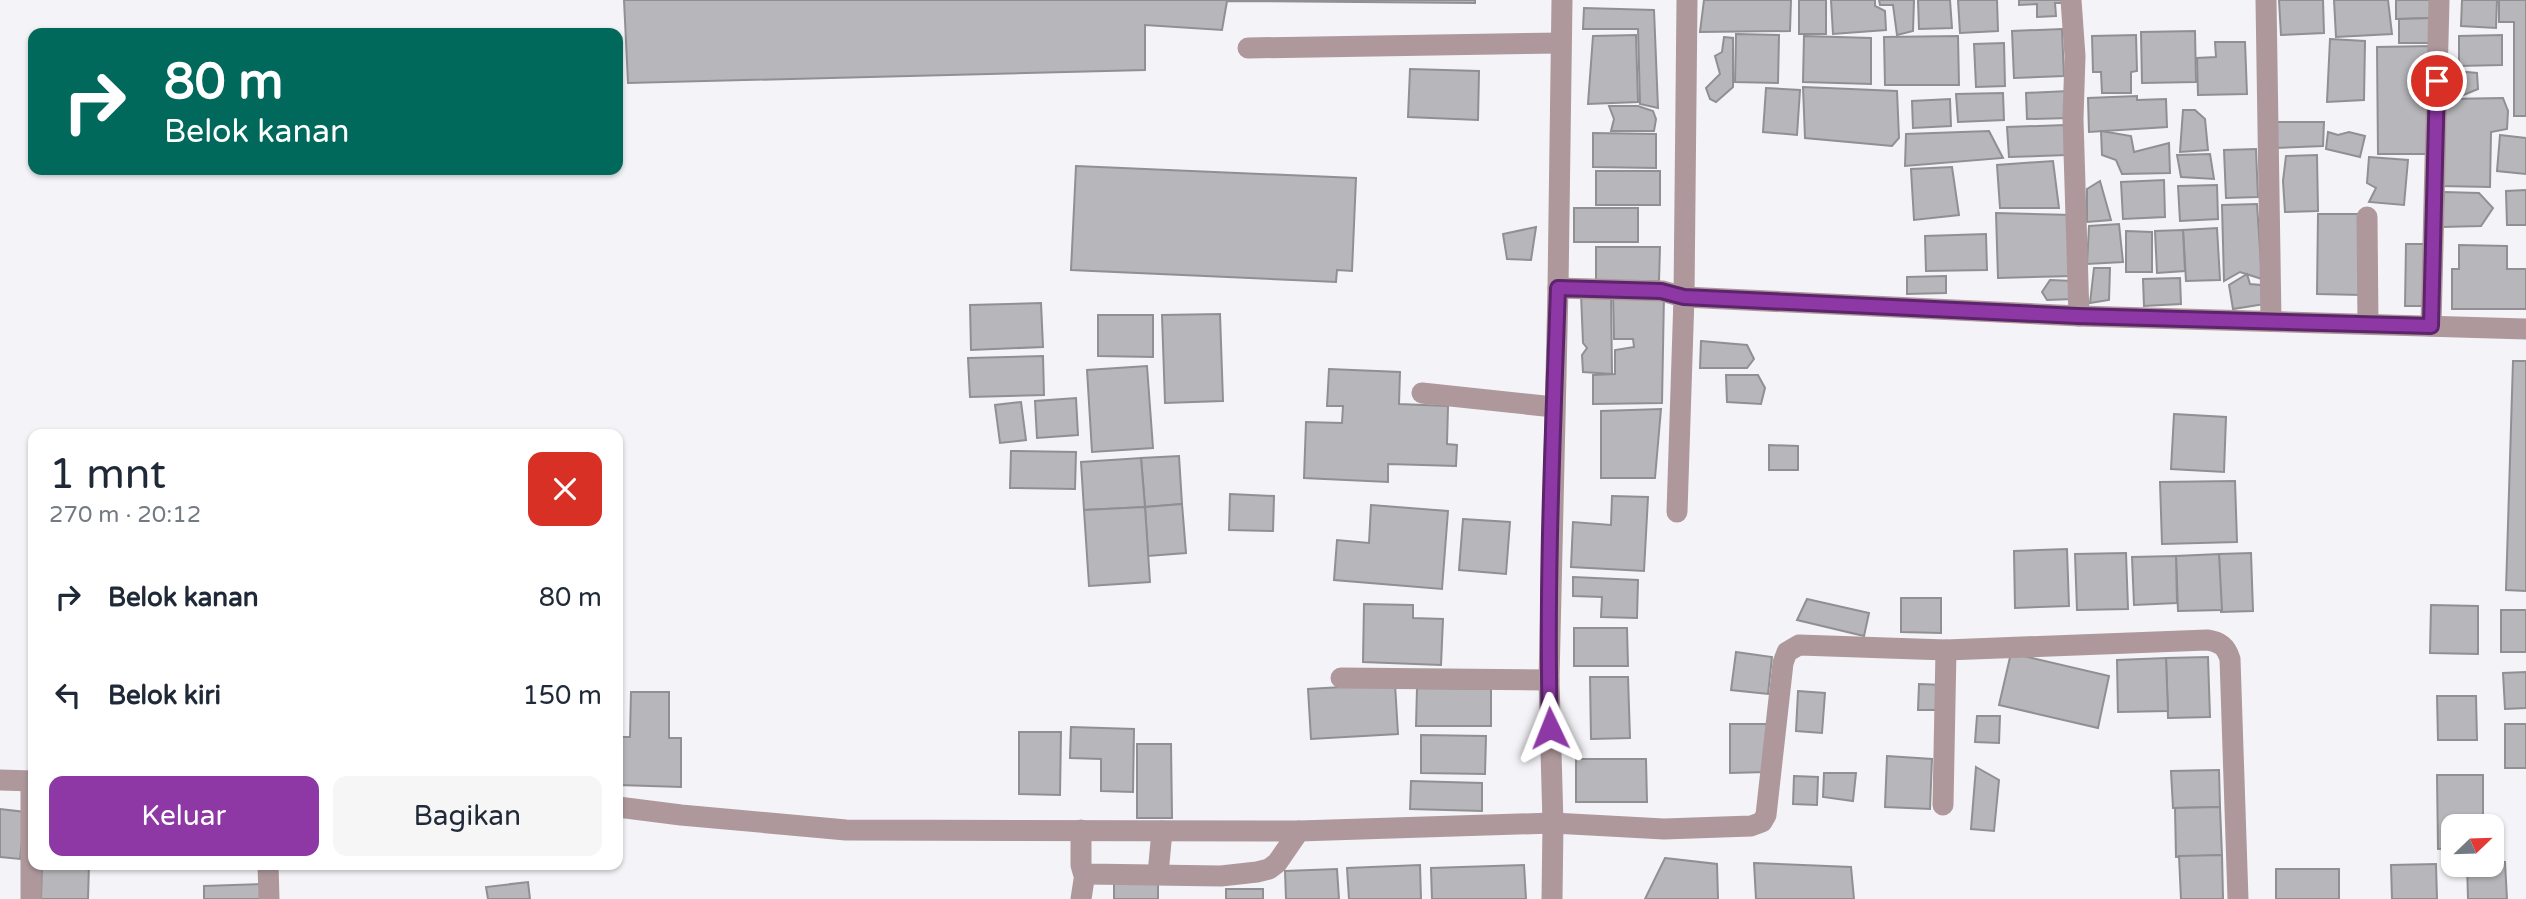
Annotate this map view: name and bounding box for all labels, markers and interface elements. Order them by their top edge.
pin [2407,51,2467,111]
text: 80 m [164,53,283,112]
icon: right [49,56,140,147]
icon: arrive [2418,62,2456,100]
text: Belok kanan [164,113,349,151]
text: 1 mnt [49,449,166,500]
button: close [528,452,602,526]
text: 270 m · 20:12 [49,501,201,529]
icon: right [49,578,87,616]
text: Belok kanan [108,582,259,613]
text: 80 m [539,582,602,613]
icon: left [49,676,87,714]
text: Belok kiri [108,680,221,711]
text: 150 m [522,680,602,711]
position arrow [1513,691,1587,765]
button: Keluar [49,776,319,856]
button: Bagikan [333,776,602,856]
north arrow [2441,814,2504,877]
map controls [2441,814,2504,877]

